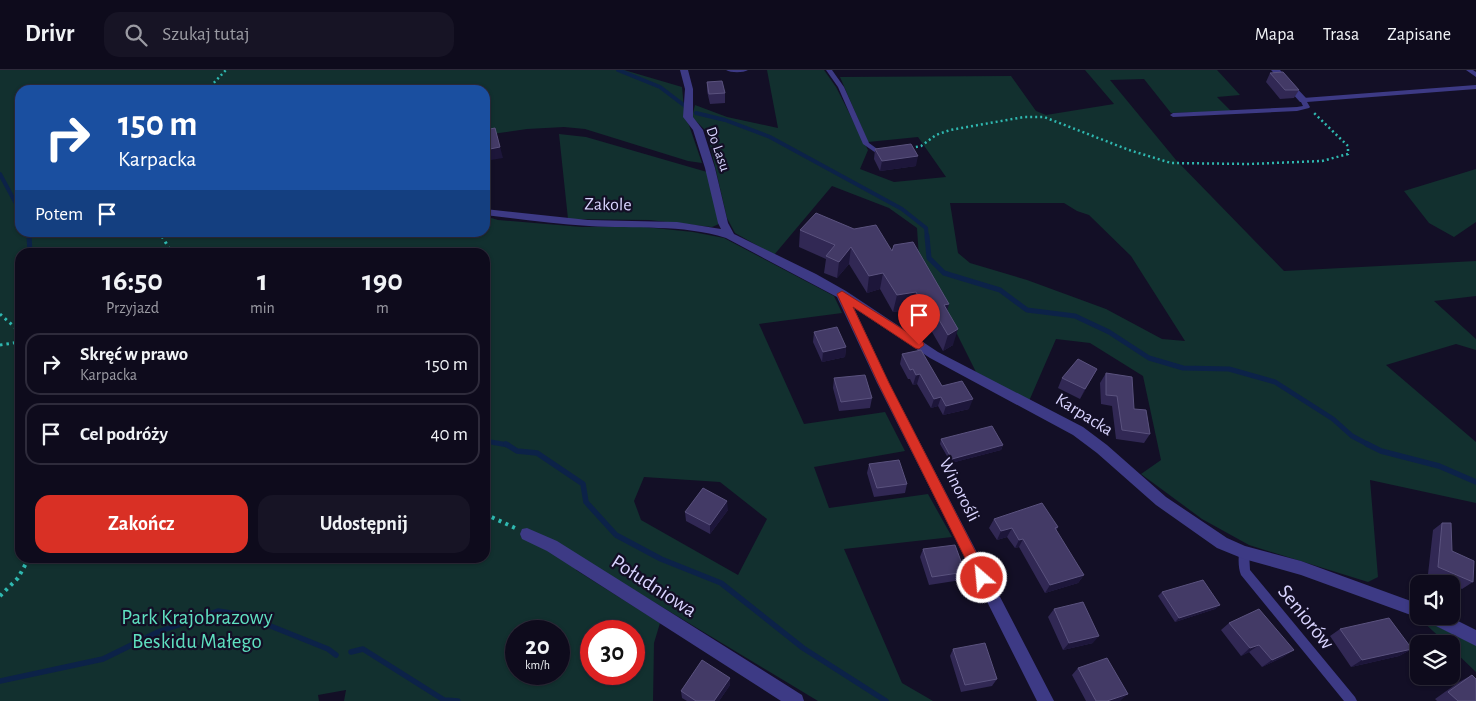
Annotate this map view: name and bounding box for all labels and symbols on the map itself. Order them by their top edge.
street label: Do Lasu [703,125,733,173]
street label: Zakole [584,196,632,214]
pin [898,294,940,345]
street label: Karpacka [1052,390,1116,440]
street label: Winorośli [935,455,983,525]
street label: Południowa [608,551,701,621]
position arrow [955,551,1007,603]
street label: Seniorów [1274,581,1338,653]
park label: Park Krajobrazowy Beskidu Małego [121,607,273,652]
speed limit sign: 30 [580,620,645,685]

